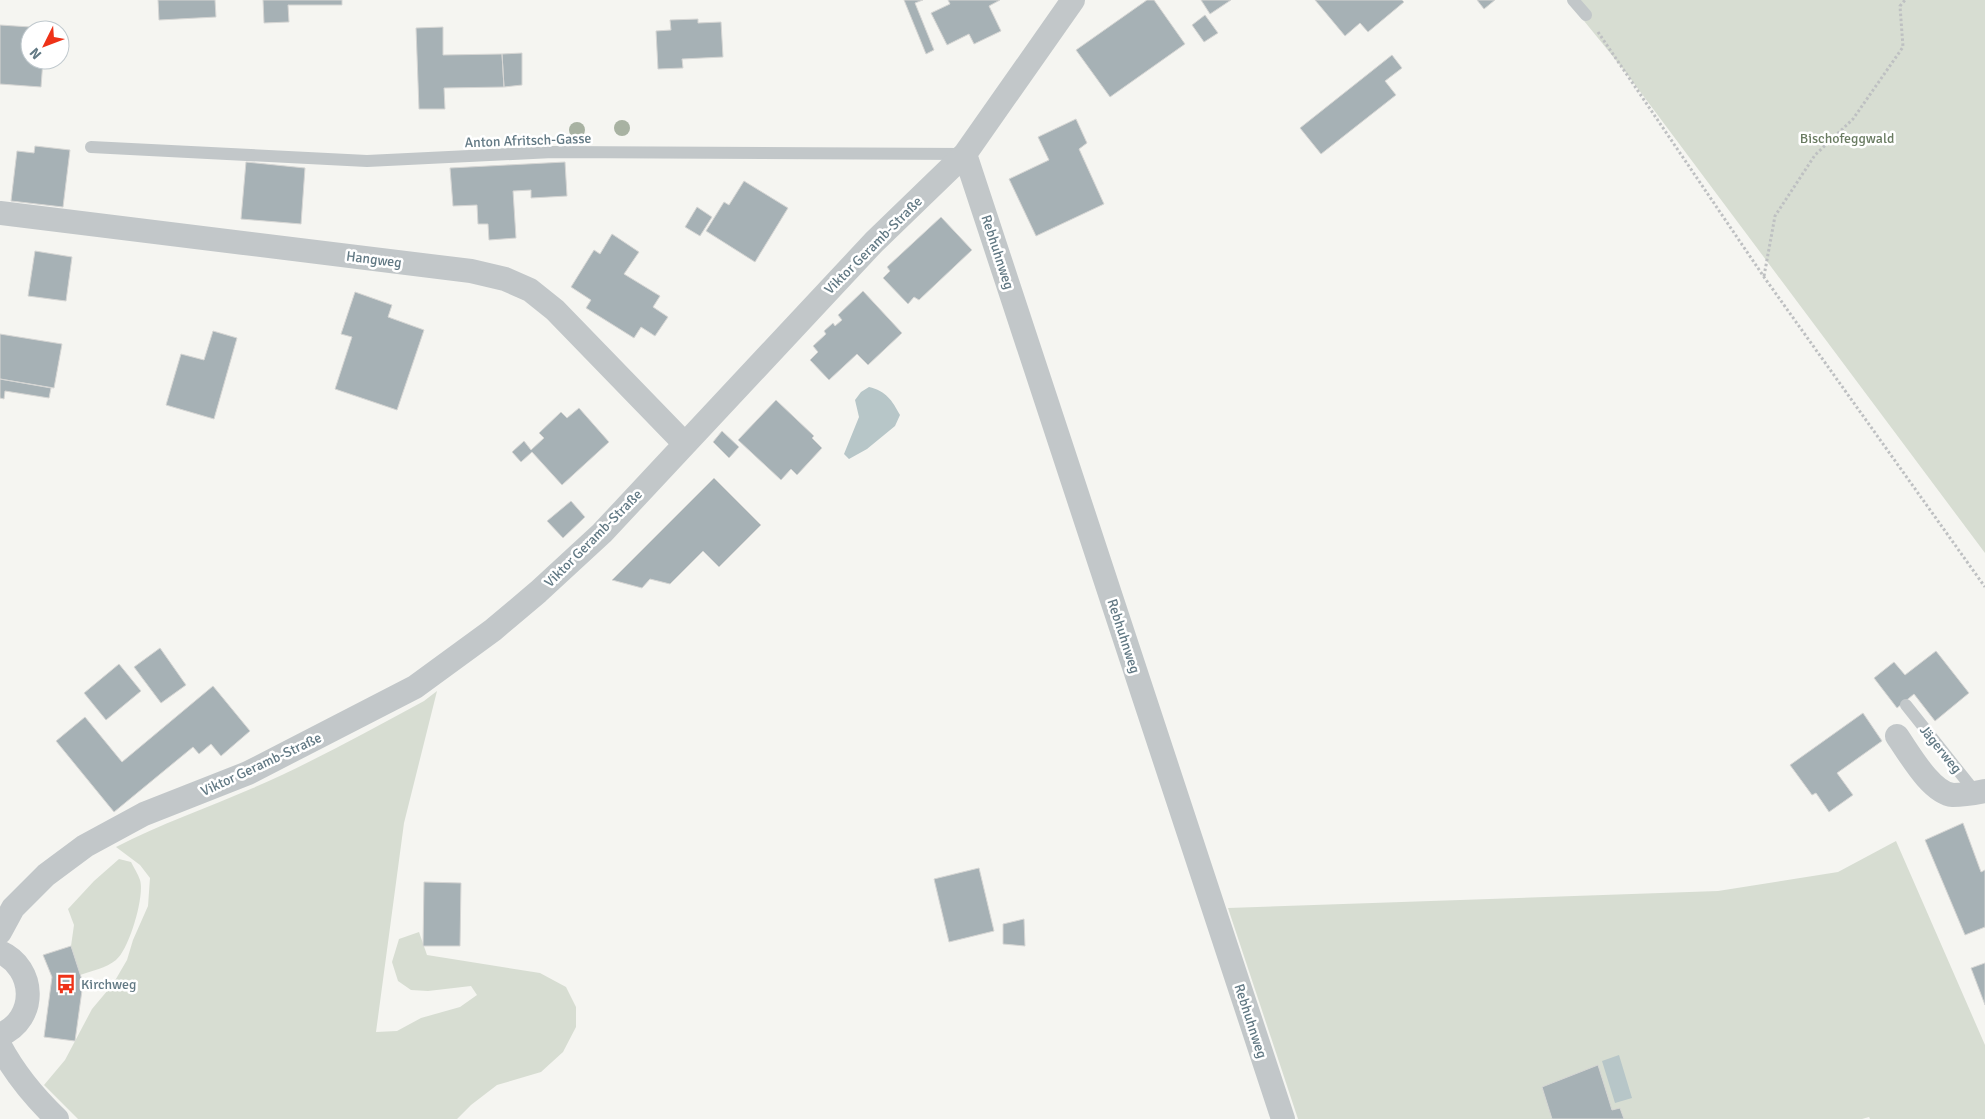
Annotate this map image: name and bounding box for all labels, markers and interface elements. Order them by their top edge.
north arrow [20,20,70,70]
text: N [26,44,45,63]
street label: Anton Afritsch-Gasse [464,130,592,151]
park label: Bischofeggwald [1800,130,1894,147]
street label: Viktor Geramb-Straße [821,193,926,298]
street label: Rebhuhnweg [977,213,1018,292]
street label: Hangweg [345,248,403,271]
street label: Viktor Geramb-Straße [541,486,646,591]
street label: Rebhuhnweg [1103,597,1144,676]
street label: Jägerweg [1916,722,1965,777]
street label: Viktor Geramb-Straße [198,729,324,800]
bus stop icon: Kirchweg [55,973,77,995]
place label: Kirchweg [81,976,136,993]
street label: Rebhuhnweg [1230,982,1271,1061]

